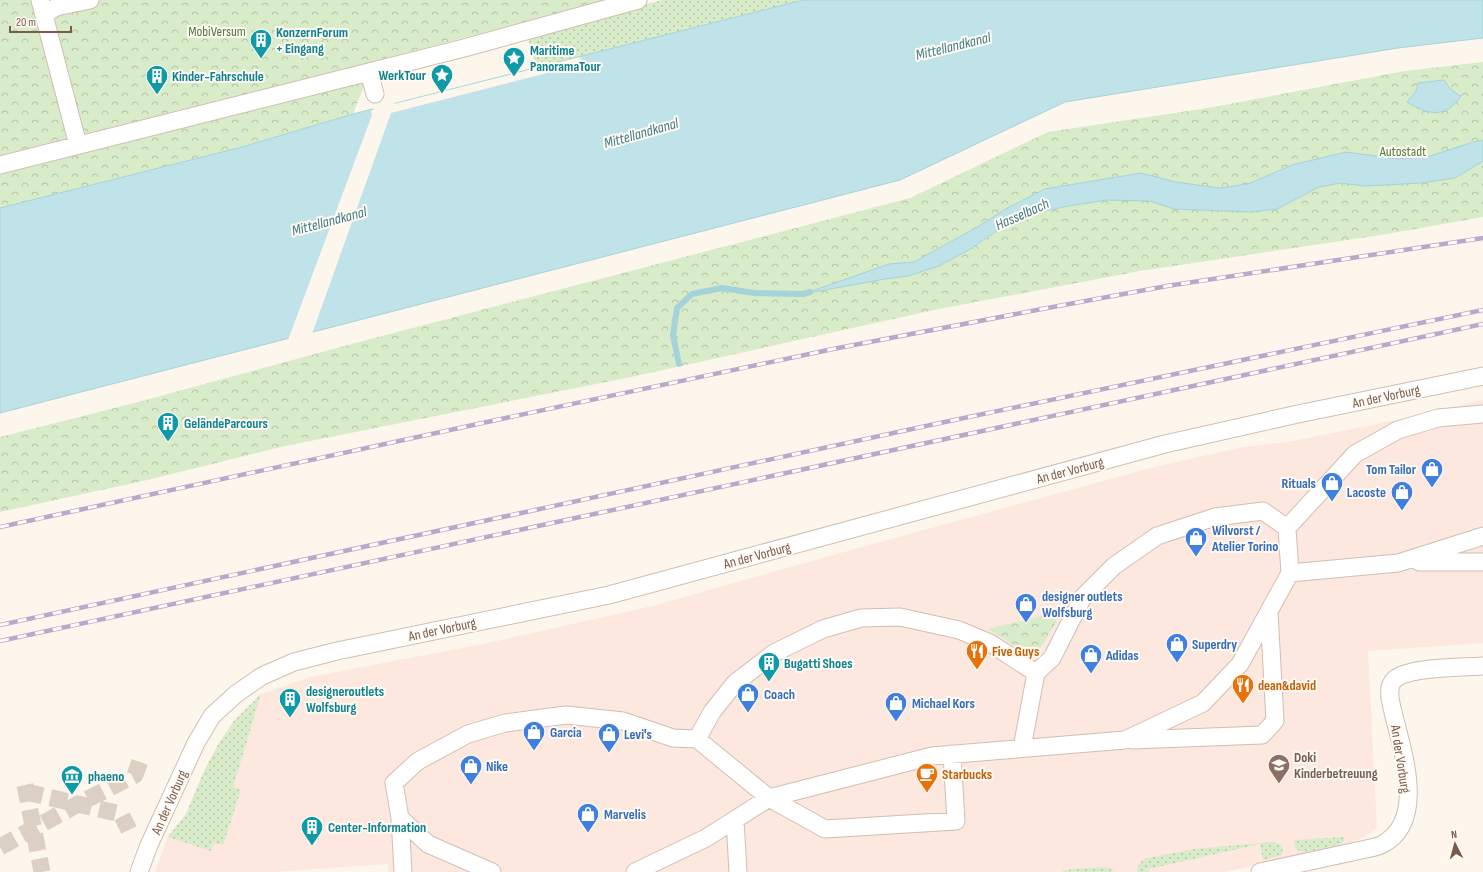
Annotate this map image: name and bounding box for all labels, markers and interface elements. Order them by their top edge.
scale bar [10,8,71,34]
text: 20 m [16,15,36,30]
park label: MobiVersum [188,23,246,40]
place label: KonzernForum + Eingang [276,24,348,57]
building icon: KonzernForum + Eingang [248,27,274,60]
water label: Mittellandkanal [914,28,994,65]
place label: Maritime PanoramaTour [530,42,602,75]
place icon: Maritime PanoramaTour [501,45,527,78]
place icon: WerkTour [429,62,455,95]
building icon: Kinder-Fahrschule [144,63,170,96]
place label: WerkTour [379,67,427,84]
place label: Kinder-Fahrschule [172,68,264,85]
water label: Mittellandkanal [602,113,682,153]
park label: Autostadt [1379,143,1426,160]
water label: Hasselbach [992,194,1052,235]
water label: Mittellandkanal [290,202,370,241]
street label: An der Vorburg [1350,381,1422,412]
building icon: GeländeParcours [155,410,181,443]
place label: GeländeParcours [184,415,268,432]
street label: An der Vorburg [1034,453,1106,488]
shop icon: Tom Tailor [1419,456,1445,489]
place label: Tom Tailor [1366,461,1417,478]
shop icon: Rituals [1319,470,1345,503]
place label: Rituals [1282,475,1316,492]
shop icon: Lacoste [1389,479,1415,512]
place label: Lacoste [1347,484,1386,501]
place label: Wilvorst / Atelier Torino [1211,522,1278,555]
shop icon: Wilvorst / Atelier Torino [1183,525,1209,558]
street label: An der Vorburg [721,538,793,573]
place label: designer outlets Wolfsburg [1042,588,1123,621]
shop icon: designer outlets Wolfsburg [1013,591,1039,624]
street label: An der Vorburg [406,614,478,645]
shop icon: Superdry [1164,631,1190,664]
place label: Superdry [1192,636,1237,653]
restaurant icon: Five Guys [964,638,990,671]
shop icon: Adidas [1078,642,1104,675]
place label: Five Guys [992,643,1039,660]
place label: Adidas [1105,647,1139,664]
building icon: Bugatti Shoes [756,650,782,683]
place label: Bugatti Shoes [784,655,853,672]
restaurant icon: dean&david [1230,672,1256,705]
place label: dean&david [1258,677,1316,694]
shop icon: Coach [735,681,761,714]
place label: designeroutlets Wolfsburg [306,683,384,716]
building icon: designeroutlets Wolfsburg [277,686,303,719]
place label: Coach [764,686,795,703]
shop icon: Michael Kors [883,690,909,723]
place label: Michael Kors [912,695,975,712]
shop icon: Garcia [521,719,547,752]
shop icon: Levi's [596,721,622,754]
street label: An der Vorburg [1387,723,1414,795]
place label: Garcia [550,724,582,741]
place label: Levi's [624,726,652,743]
place label: Doki Kinderbetreuung [1294,749,1378,782]
school or university icon: Doki Kinderbetreuung [1266,752,1292,785]
shop icon: Nike [458,753,484,786]
place label: Nike [486,758,508,775]
cafe icon: Starbucks [914,761,940,794]
museum icon: phaeno [59,763,85,796]
place label: Starbucks [942,766,992,783]
street label: An der Vorburg [147,767,191,838]
place label: phaeno [88,768,124,785]
shop icon: Marvelis [575,801,601,834]
place label: Marvelis [604,806,646,823]
building icon: Center-Information [299,814,325,847]
place label: Center-Information [328,819,426,836]
north arrow [1435,824,1475,864]
text: N [1450,828,1458,841]

